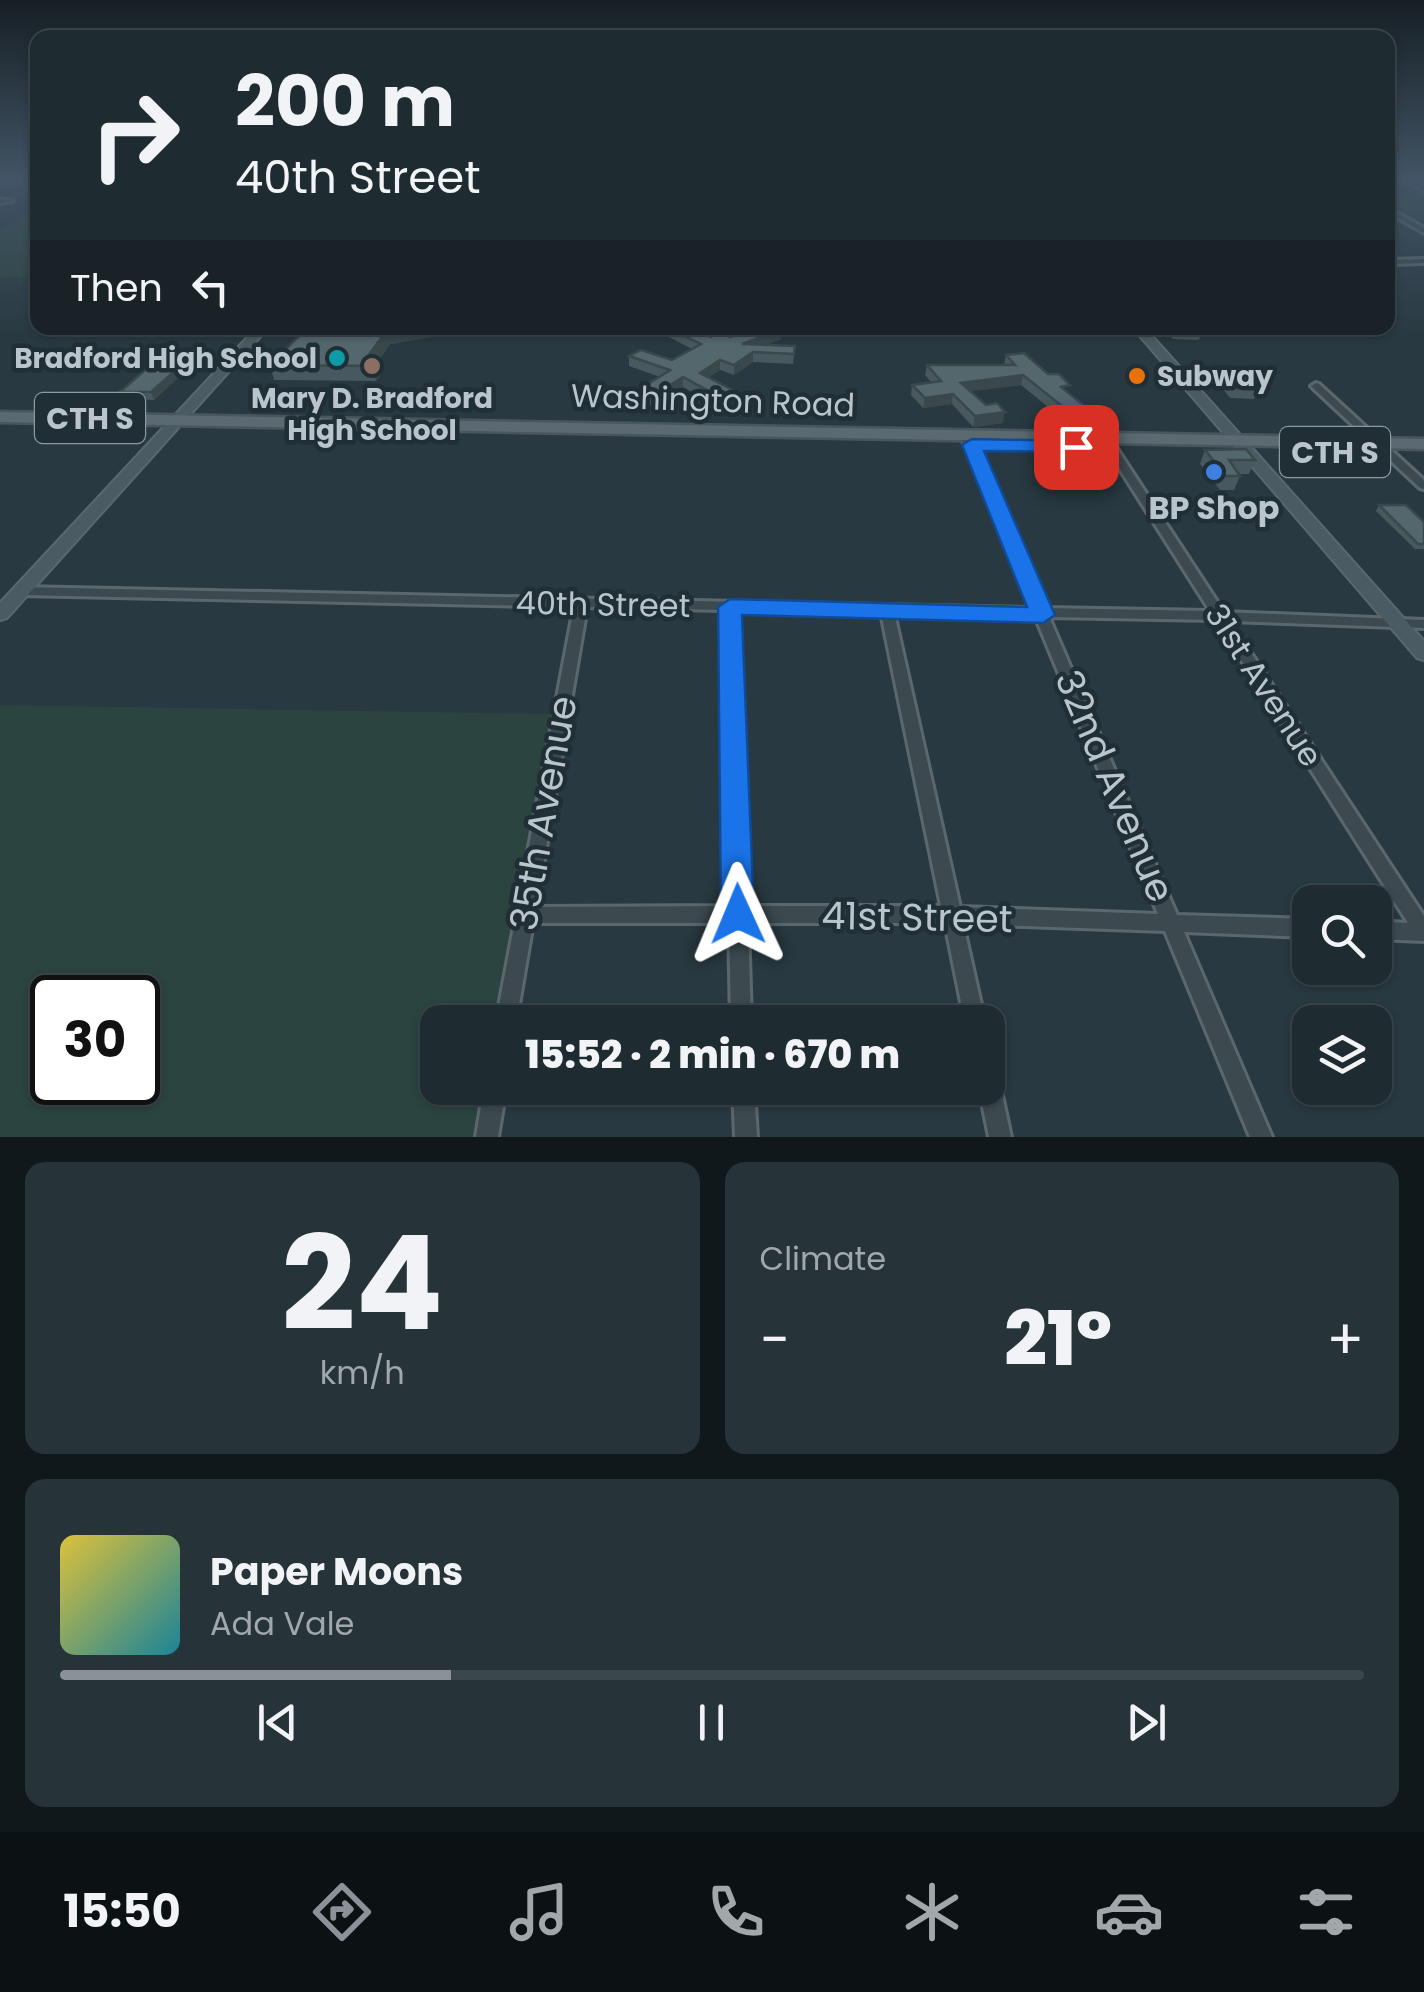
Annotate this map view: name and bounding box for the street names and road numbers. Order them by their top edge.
street label: Washington Road [570,373,856,427]
road number: CTH S [35,393,145,443]
road number: CTH S [1280,427,1390,477]
street label: 40th Street [515,580,691,628]
street label: 31st Avenue [1194,595,1334,775]
street label: 32nd Avenue [1042,662,1188,910]
street label: 35th Avenue [496,692,590,934]
street label: 41st Street [821,889,1013,945]

